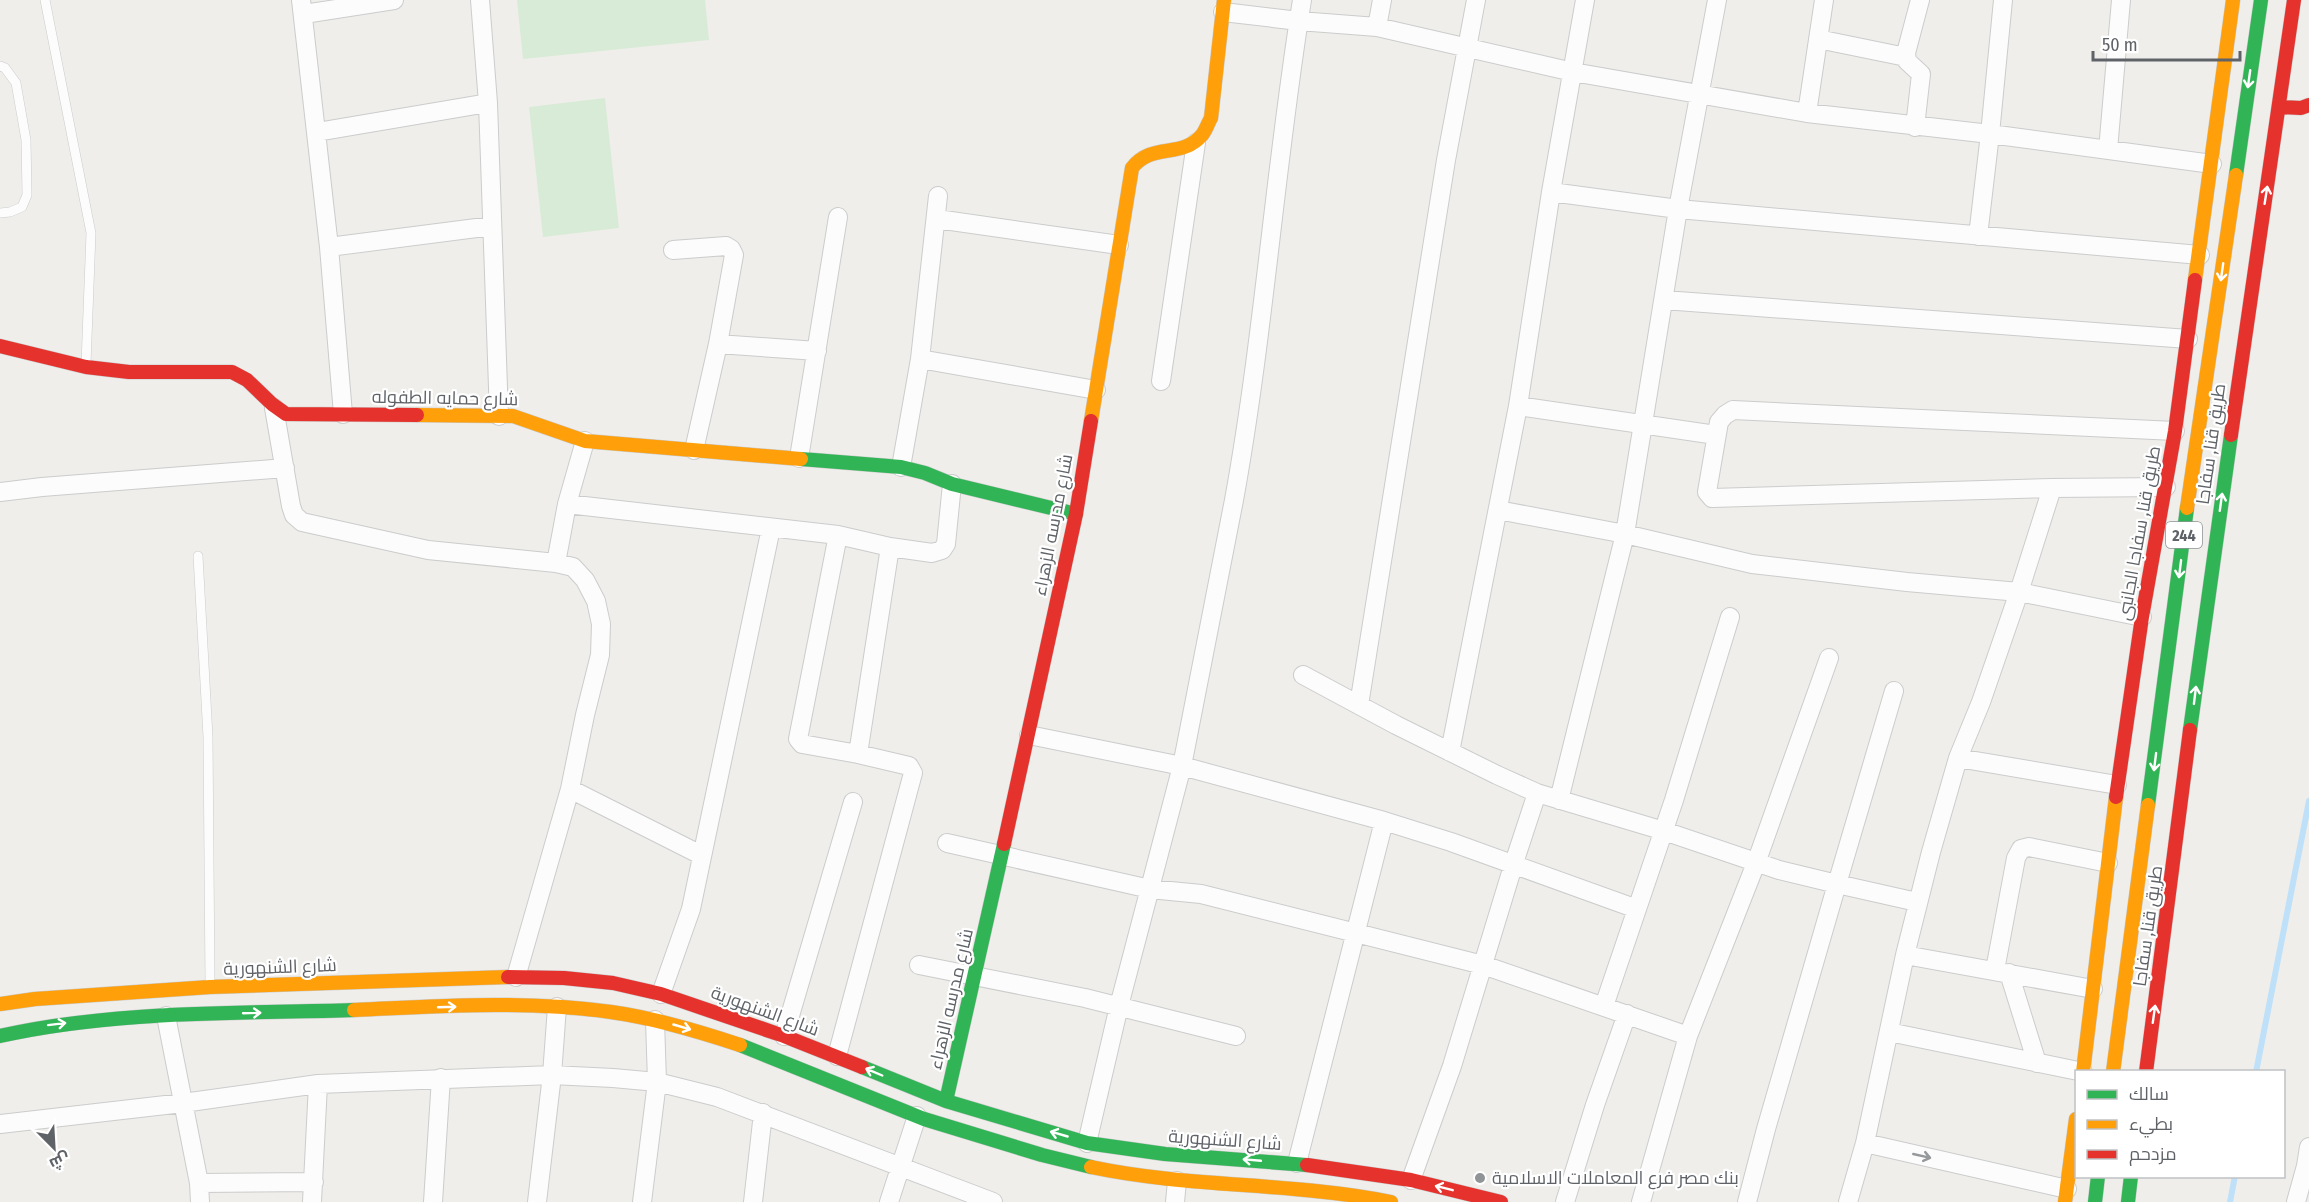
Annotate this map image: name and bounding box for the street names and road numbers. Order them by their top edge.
street label: طريق قنا, سفاجا [2192,382,2231,506]
street label: شارع حمايه الطفوله [372,386,518,411]
street label: طريق قنا, سفاجا الجانبى [2113,444,2166,622]
street label: شارع مدرسه الزهراء [1028,452,1079,598]
road number: 244 [2166,522,2202,548]
street label: طريق قنا, سفاجا [2129,864,2168,988]
street label: شارع مدرسه الزهراء [924,926,979,1072]
street label: شارع الشنهورية [223,954,337,981]
street label: شارع الشنهورية [708,981,822,1042]
street label: شارع الشنهورية [1168,1125,1282,1156]

